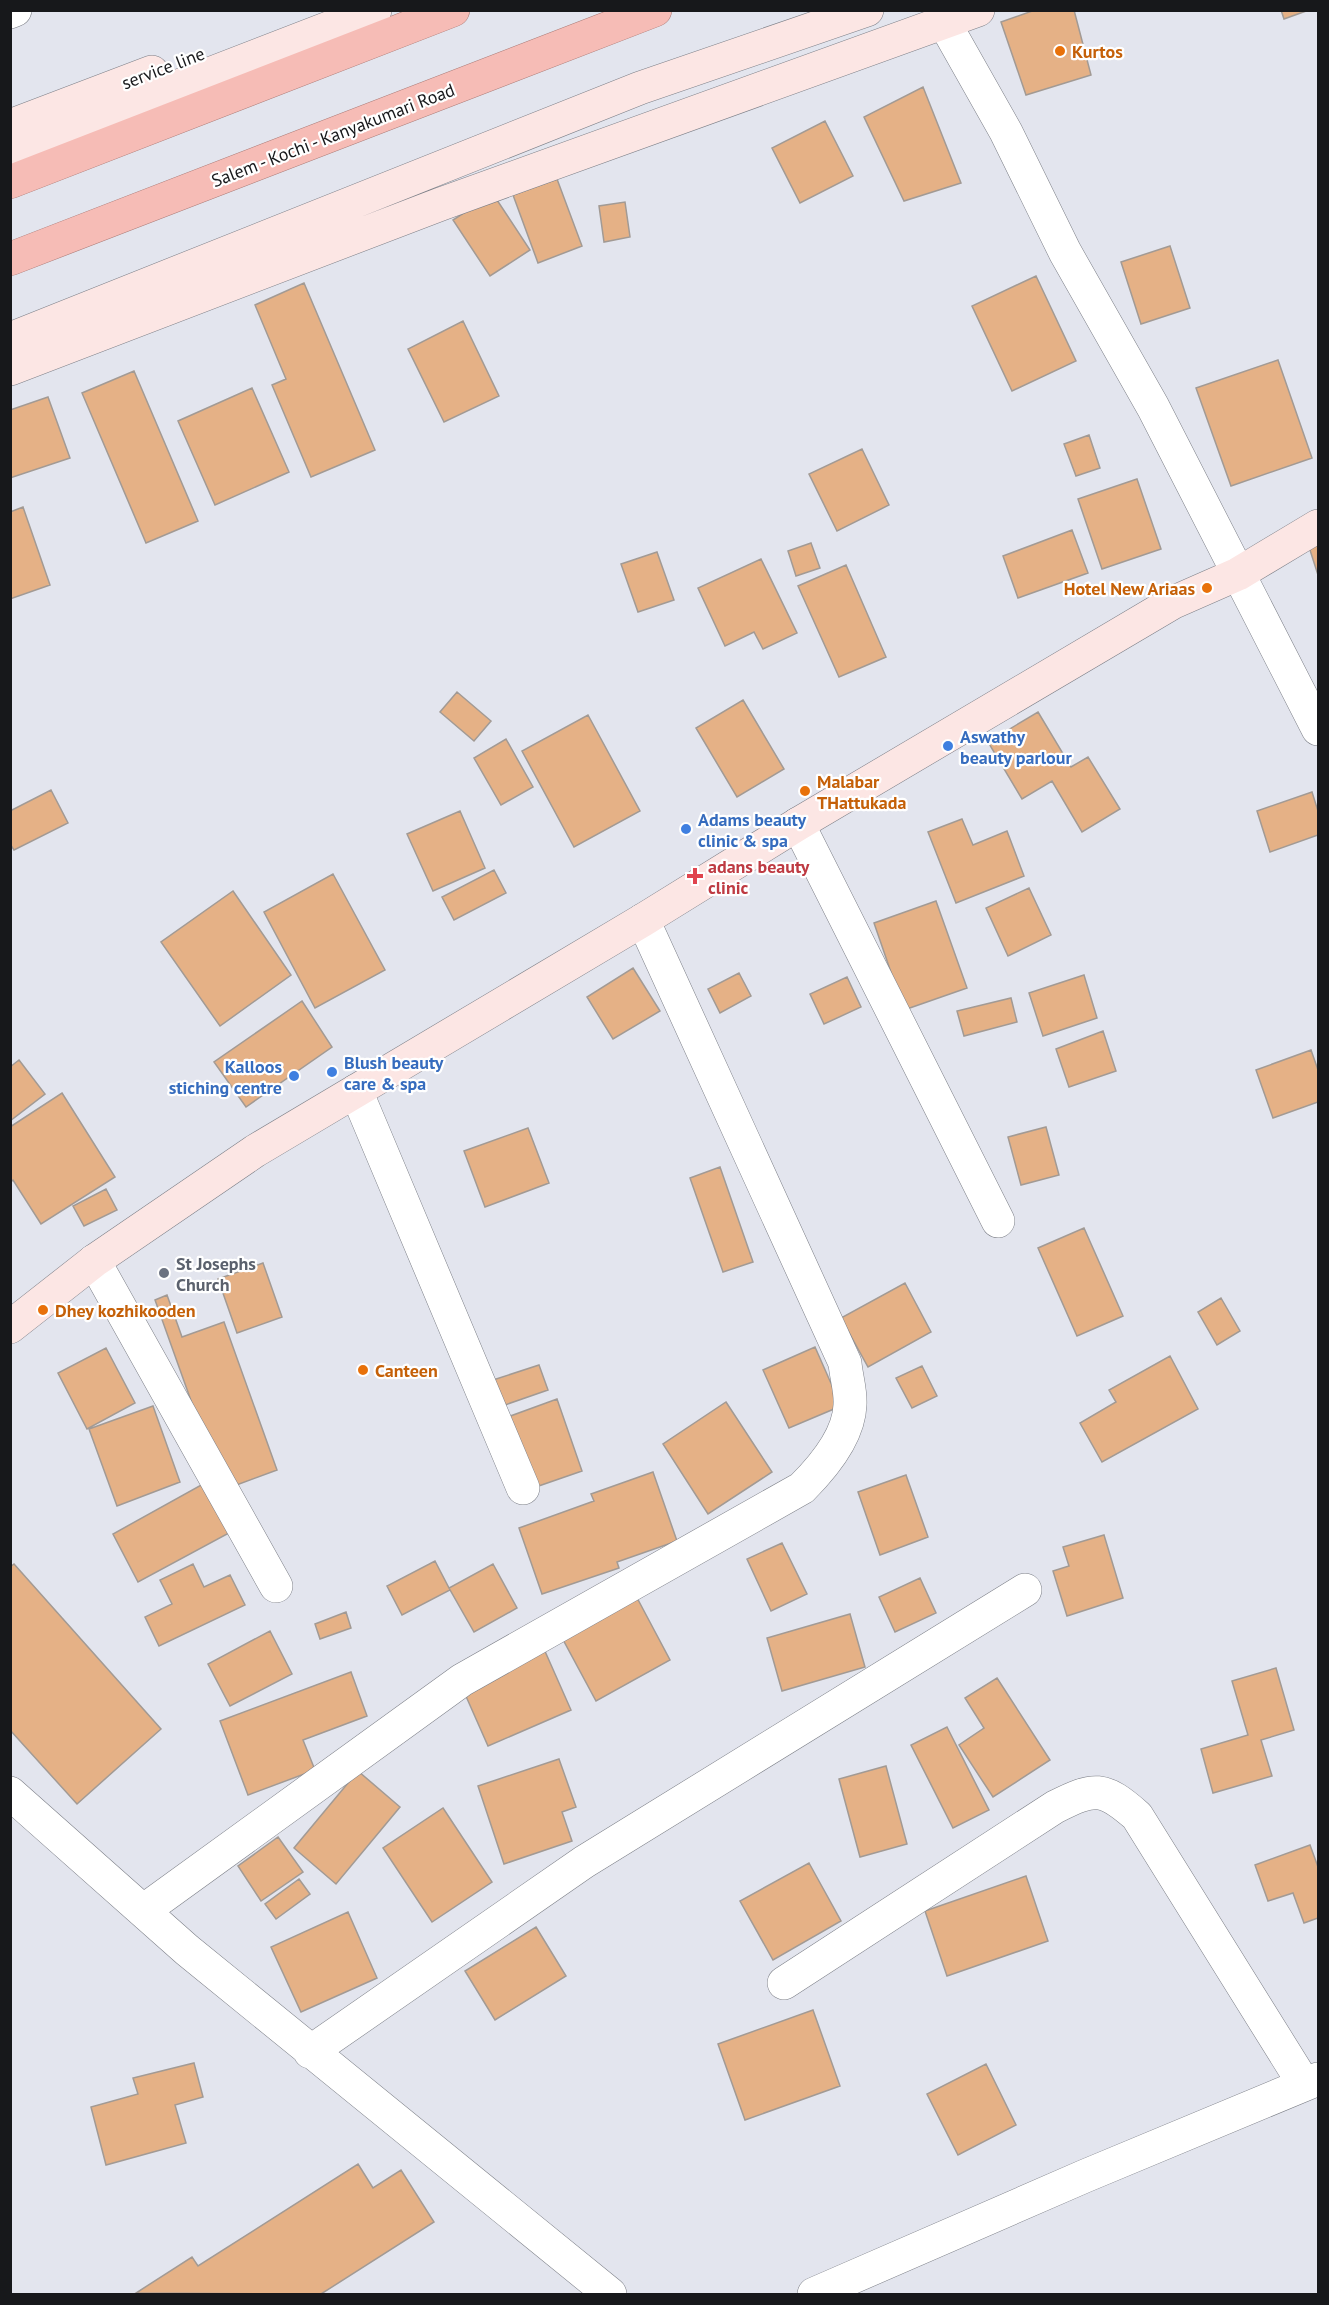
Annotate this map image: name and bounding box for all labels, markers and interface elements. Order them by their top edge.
place label: Kurtos [1072,40,1123,63]
street label: service line [118,42,208,94]
marker: Kurtos [1053,44,1067,58]
street label: Salem - Kochi - Kanyakumari Road [208,78,458,192]
place label: Hotel New Ariaas [1064,577,1195,600]
marker: Hotel New Ariaas [1200,581,1214,595]
place label: Aswathy beauty parlour [960,725,1072,769]
marker: Aswathy beauty parlour [941,739,955,753]
place label: Malabar THattukada [817,770,906,814]
marker: Malabar THattukada [798,784,812,798]
place label: Adams beauty clinic & spa [698,808,806,852]
marker: Adams beauty clinic & spa [679,822,693,836]
place label: adans beauty clinic [708,855,810,899]
marker: adans beauty clinic [686,867,704,885]
place label: Blush beauty care & spa [344,1051,444,1095]
place label: Kalloos stiching centre [169,1055,282,1099]
marker: Blush beauty care & spa [325,1065,339,1079]
marker: Kalloos stiching centre [287,1069,301,1083]
place label: St Josephs Church [176,1252,256,1296]
marker: St Josephs Church [157,1266,171,1280]
place label: Dhey kozhikooden [55,1299,196,1322]
marker: Dhey kozhikooden [36,1303,50,1317]
place label: Canteen [375,1359,438,1382]
marker: Canteen [356,1363,370,1377]

